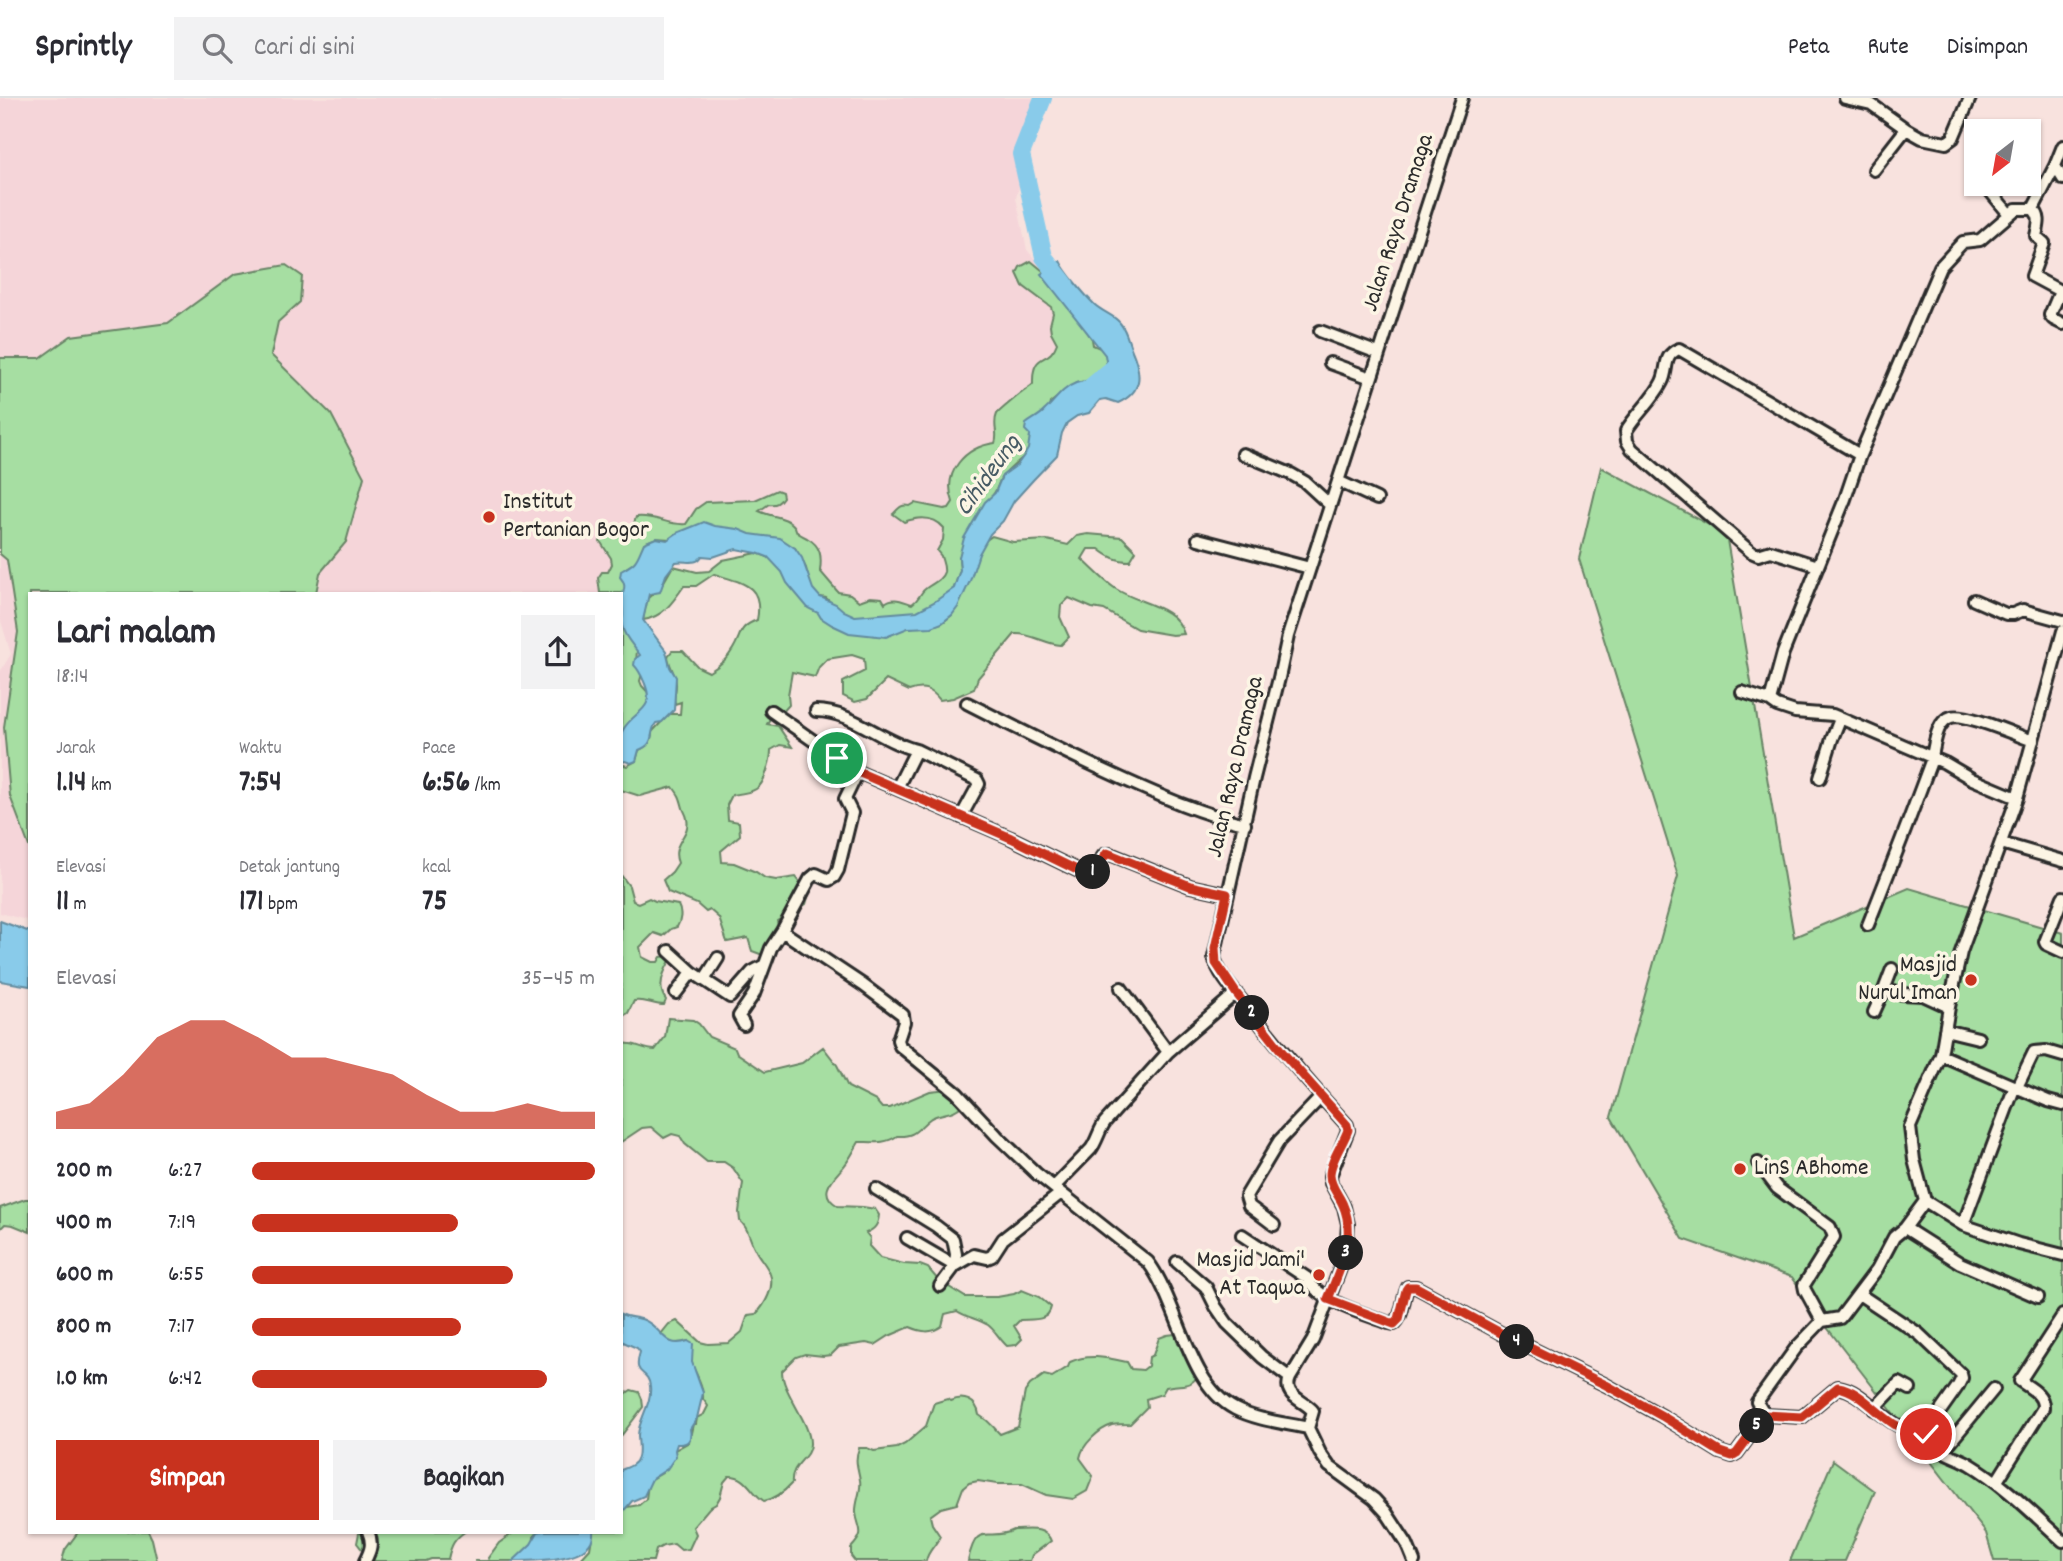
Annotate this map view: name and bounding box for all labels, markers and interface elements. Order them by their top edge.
search box [174,17,664,80]
text: Sprintly [35,25,132,72]
icon: search [198,29,236,67]
text: Cari di sini [254,30,354,67]
text: Peta [1788,31,1829,65]
text: Rute [1867,31,1909,65]
text: Disimpan [1947,31,2028,65]
north arrow [1964,119,2040,196]
map controls [1964,119,2041,196]
street label: Jalan Raya Dramaga [1354,129,1444,316]
water label: Cihideung [947,426,1032,524]
place label: Institut Pertanian Bogor [503,486,649,548]
marker: Institut Pertanian Bogor [481,509,497,525]
text: Lari malam [56,607,216,662]
button: share [521,615,595,689]
text: 18:14 [56,661,89,694]
street label: Jalan Raya Dramaga [1199,672,1274,861]
pin [807,728,867,788]
text: Jarak [56,736,96,763]
text: Waktu [239,736,282,763]
text: Pace [422,736,456,763]
icon: arrive [818,739,856,777]
text: 1.14 [56,763,87,806]
text: 7:54 [239,763,282,806]
text: 6:56 [422,763,470,806]
text: km [87,773,112,800]
text: /km [470,773,501,800]
pin: 1 [1076,854,1110,890]
text: Elevasi [56,855,106,882]
text: Detak jantung [239,855,340,882]
text: kcal [422,855,451,882]
text: 1 [1090,858,1095,885]
text: 11 [56,882,69,925]
text: 171 [239,882,264,925]
text: 75 [422,882,447,925]
text: m [69,892,87,919]
text: bpm [264,892,298,919]
place label: Masjid Nurul Iman [1858,949,1957,1011]
text: Elevasi [56,963,116,996]
text: 35–45 m [521,963,595,996]
marker: Masjid Nurul Iman [1963,972,1979,988]
pin: 2 [1234,996,1270,1030]
text: 2 [1247,999,1256,1026]
place label: LinS ABhome [1754,1152,1869,1186]
text: 200 m [56,1155,112,1188]
text: 6:27 [168,1155,202,1188]
marker: LinS ABhome [1732,1161,1748,1177]
text: 400 m [56,1207,112,1240]
text: 7:19 [168,1207,196,1240]
pin: 3 [1328,1236,1364,1270]
text: 3 [1341,1239,1350,1266]
place label: Masjid Jami' At Taqwa [1197,1244,1306,1306]
text: 600 m [56,1259,113,1292]
text: 6:55 [168,1259,204,1292]
marker: Masjid Jami' At Taqwa [1311,1267,1327,1283]
text: 800 m [56,1311,111,1344]
text: 7:17 [168,1311,194,1344]
pin: 4 [1500,1324,1534,1360]
text: 4 [1513,1328,1520,1355]
text: 1.0 km [56,1363,108,1396]
text: 6:42 [168,1363,203,1396]
pin [1896,1404,1956,1464]
pin: 5 [1740,1408,1774,1444]
text: 5 [1752,1412,1761,1439]
icon: check [1907,1415,1945,1453]
button: Simpan [56,1440,319,1520]
button: Bagikan [333,1440,595,1520]

